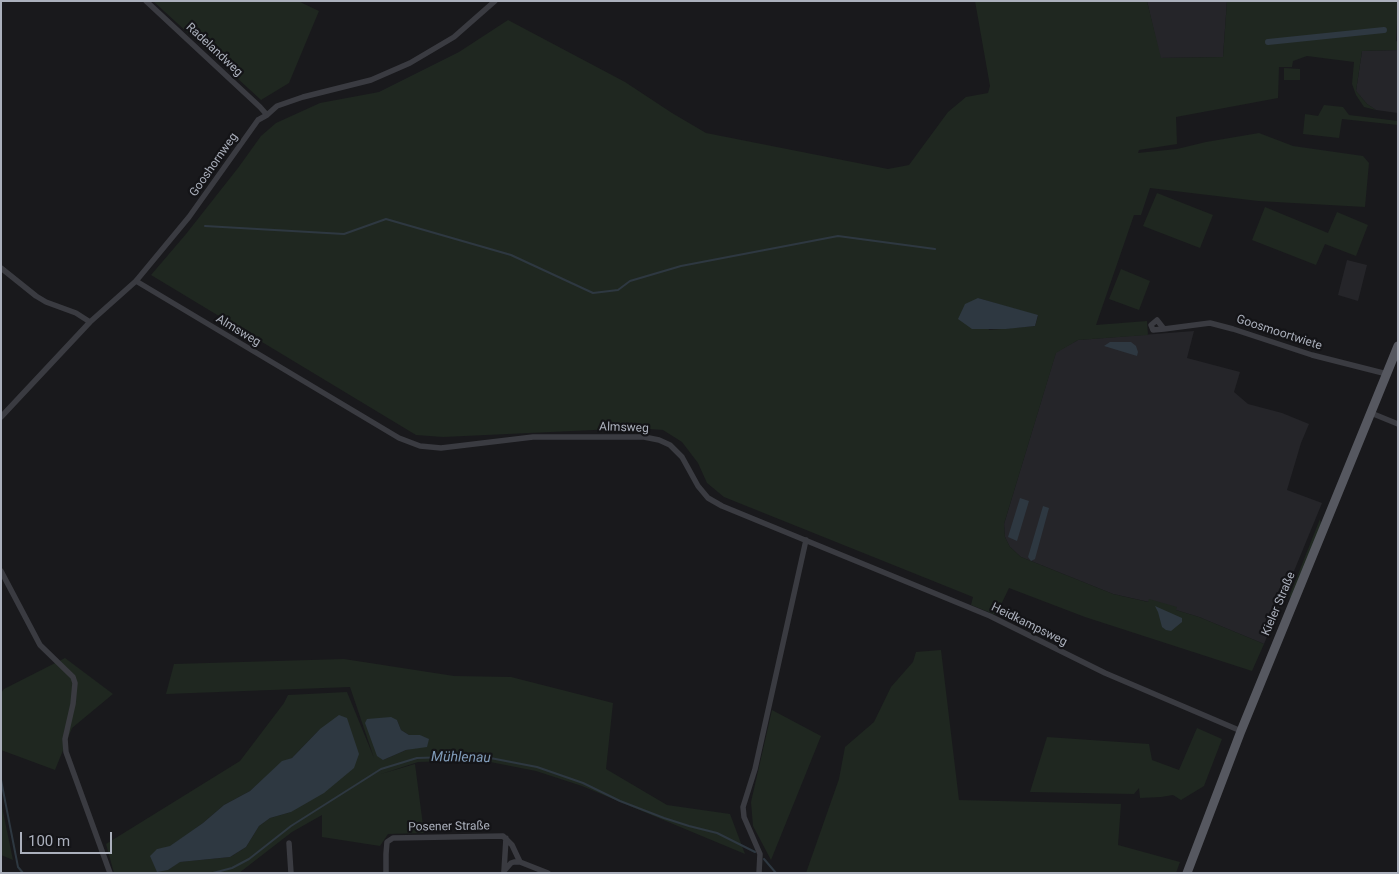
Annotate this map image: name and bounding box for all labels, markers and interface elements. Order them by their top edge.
street label: Radelandweg [183,20,245,80]
street label: Gooshornweg [187,130,241,200]
street label: Almsweg [213,312,263,350]
street label: Goosmoortwiete [1234,312,1324,354]
street label: Almsweg [599,420,649,436]
street label: Kieler Straße [1259,570,1299,638]
street label: Heidkampsweg [989,600,1069,650]
water label: Mühlenau [431,749,491,767]
street label: Posener Straße [408,819,490,835]
scale bar [22,822,115,854]
text: 100 m [28,832,70,850]

